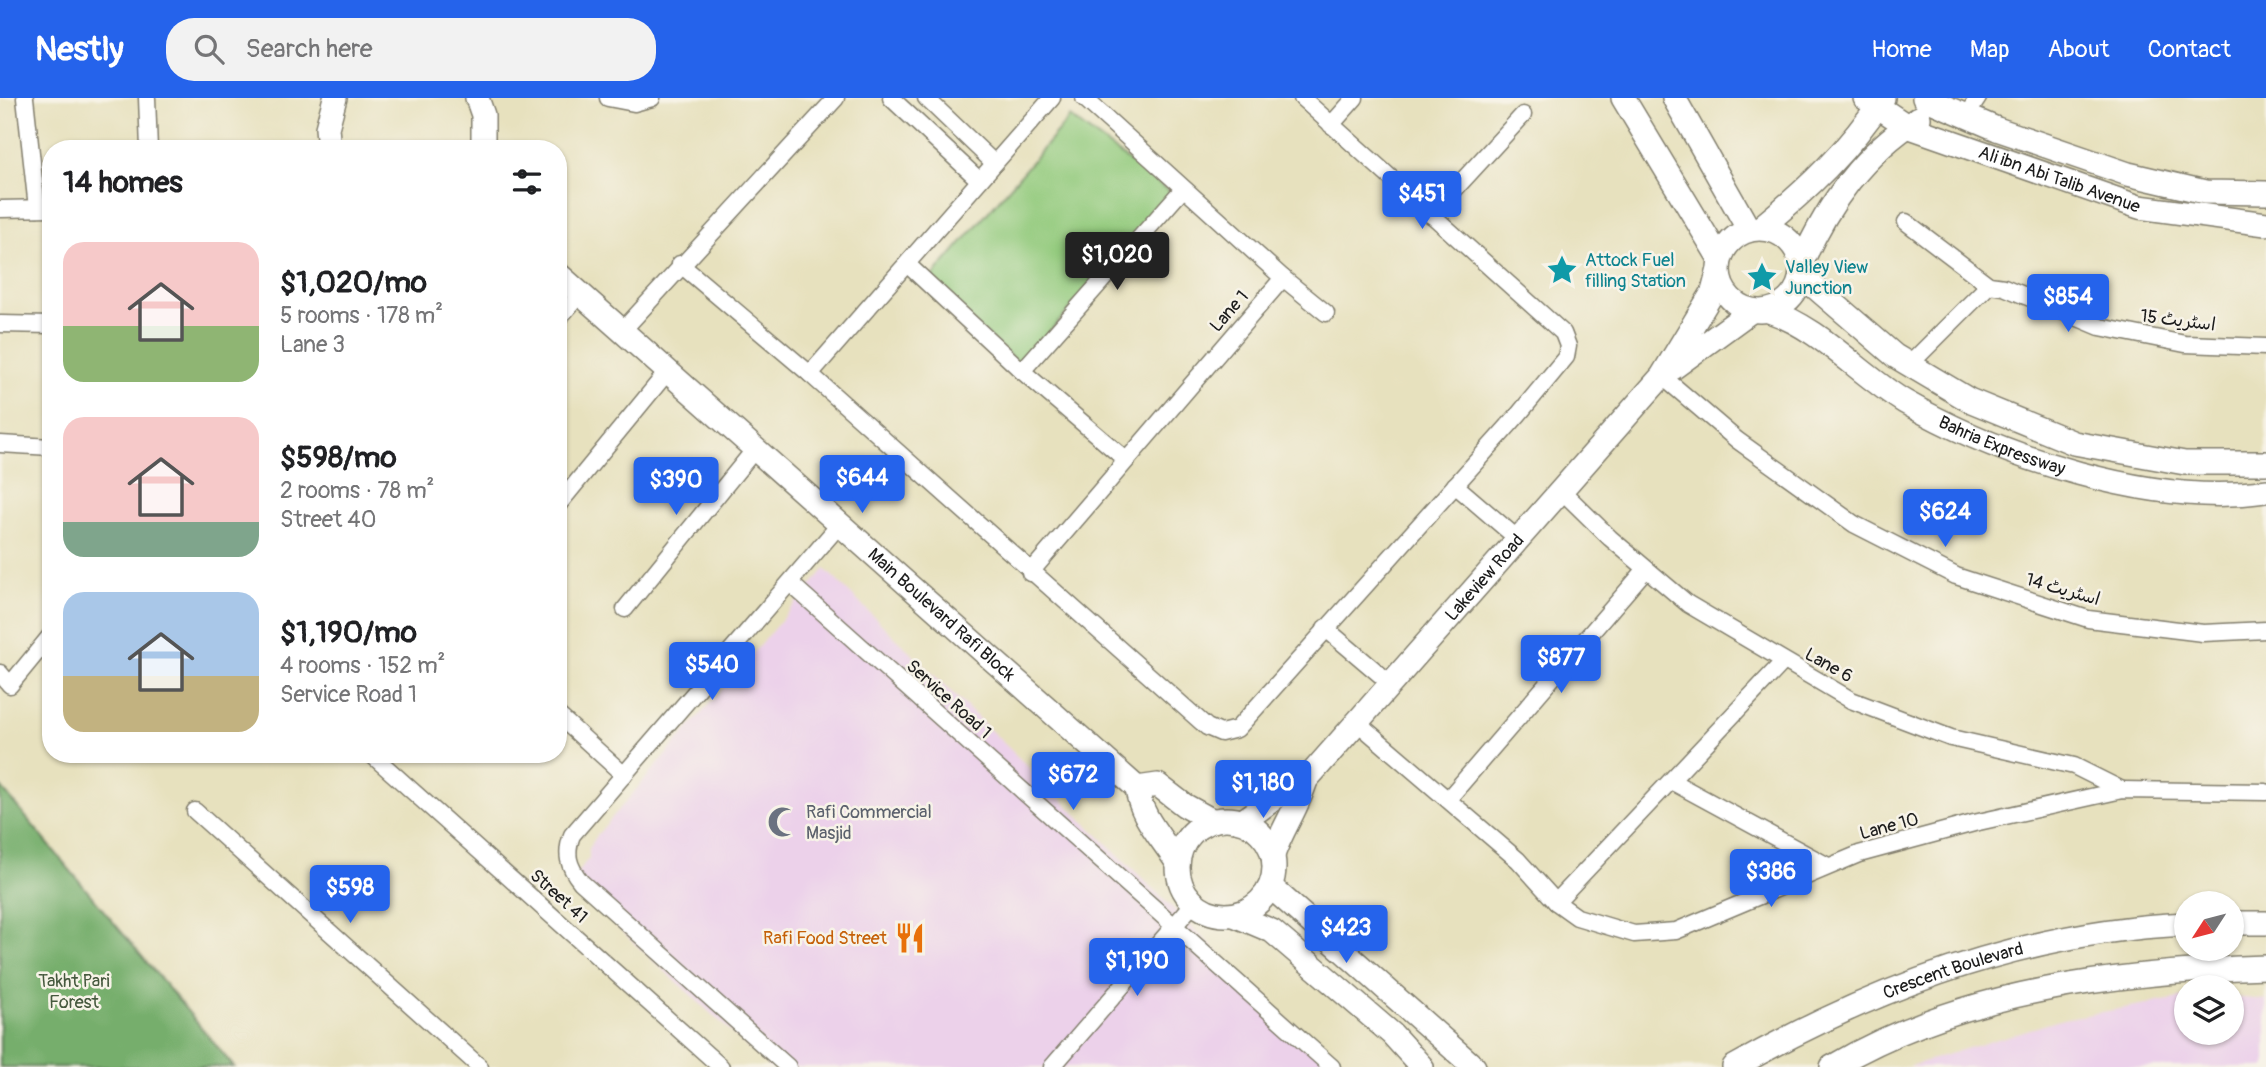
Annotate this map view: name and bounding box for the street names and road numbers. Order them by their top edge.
street label: Ali ibn Abi Talib Avenue [1975,141,2143,219]
street label: Lane 1 [1205,286,1254,337]
street label: اسٹریٹ 15 [2139,304,2217,337]
street label: Bahria Expressway [1935,411,2068,481]
street label: Lakeview Road [1440,529,1529,626]
street label: Main Boulevard Rafi Block [863,543,1020,687]
street label: اسٹریٹ 14 [2023,568,2103,611]
street label: Lane 6 [1801,643,1857,688]
street label: Service Road 1 [901,655,996,744]
street label: Lane 10 [1857,808,1921,845]
street label: Street 41 [525,864,592,928]
street label: Crescent Boulevard [1880,937,2026,1005]

